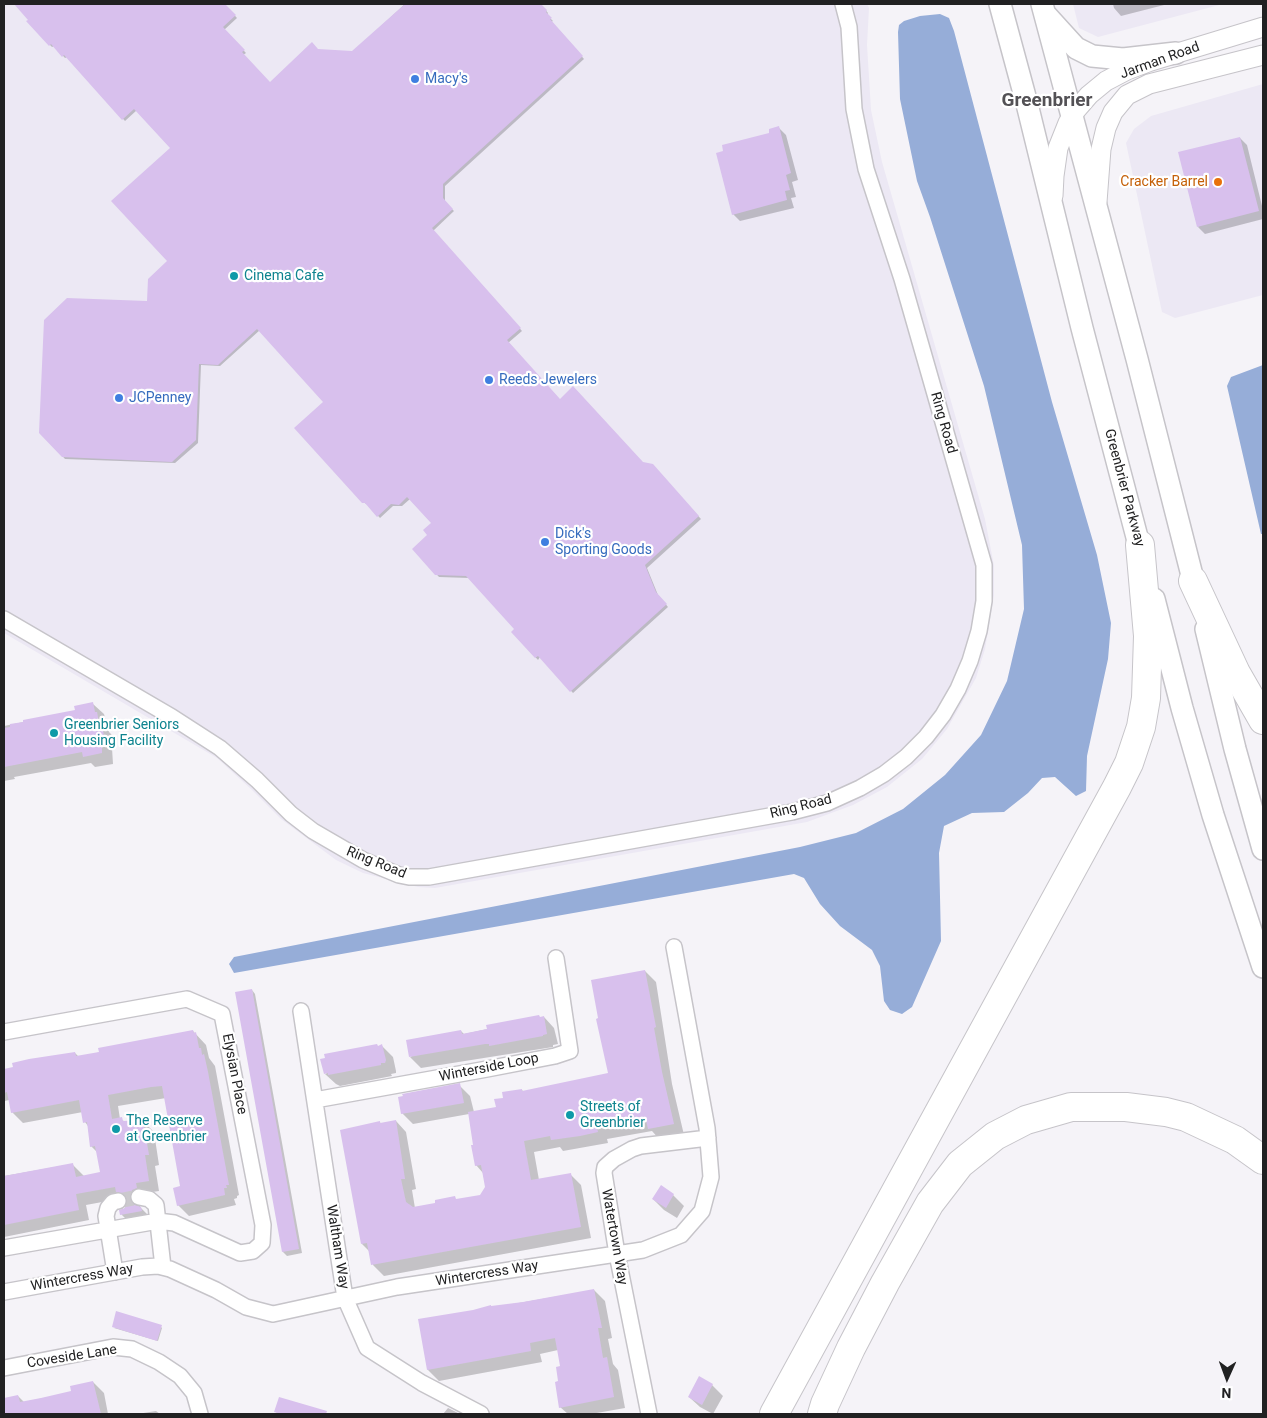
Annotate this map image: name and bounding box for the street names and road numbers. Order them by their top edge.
street label: Jarman Road [1118,39,1202,83]
street label: Ring Road [926,390,960,456]
street label: Greenbrier Parkway [1100,427,1148,549]
street label: Ring Road [768,791,834,823]
street label: Ring Road [344,843,408,883]
street label: Elysian Place [218,1032,250,1116]
street label: Winterside Loop [438,1050,540,1086]
street label: Watertown Way [597,1188,631,1286]
street label: Waltham Way [322,1204,352,1290]
street label: Wintercress Way [434,1258,540,1290]
street label: Wintercress Way [29,1261,135,1295]
street label: Coveside Lane [26,1342,118,1372]

